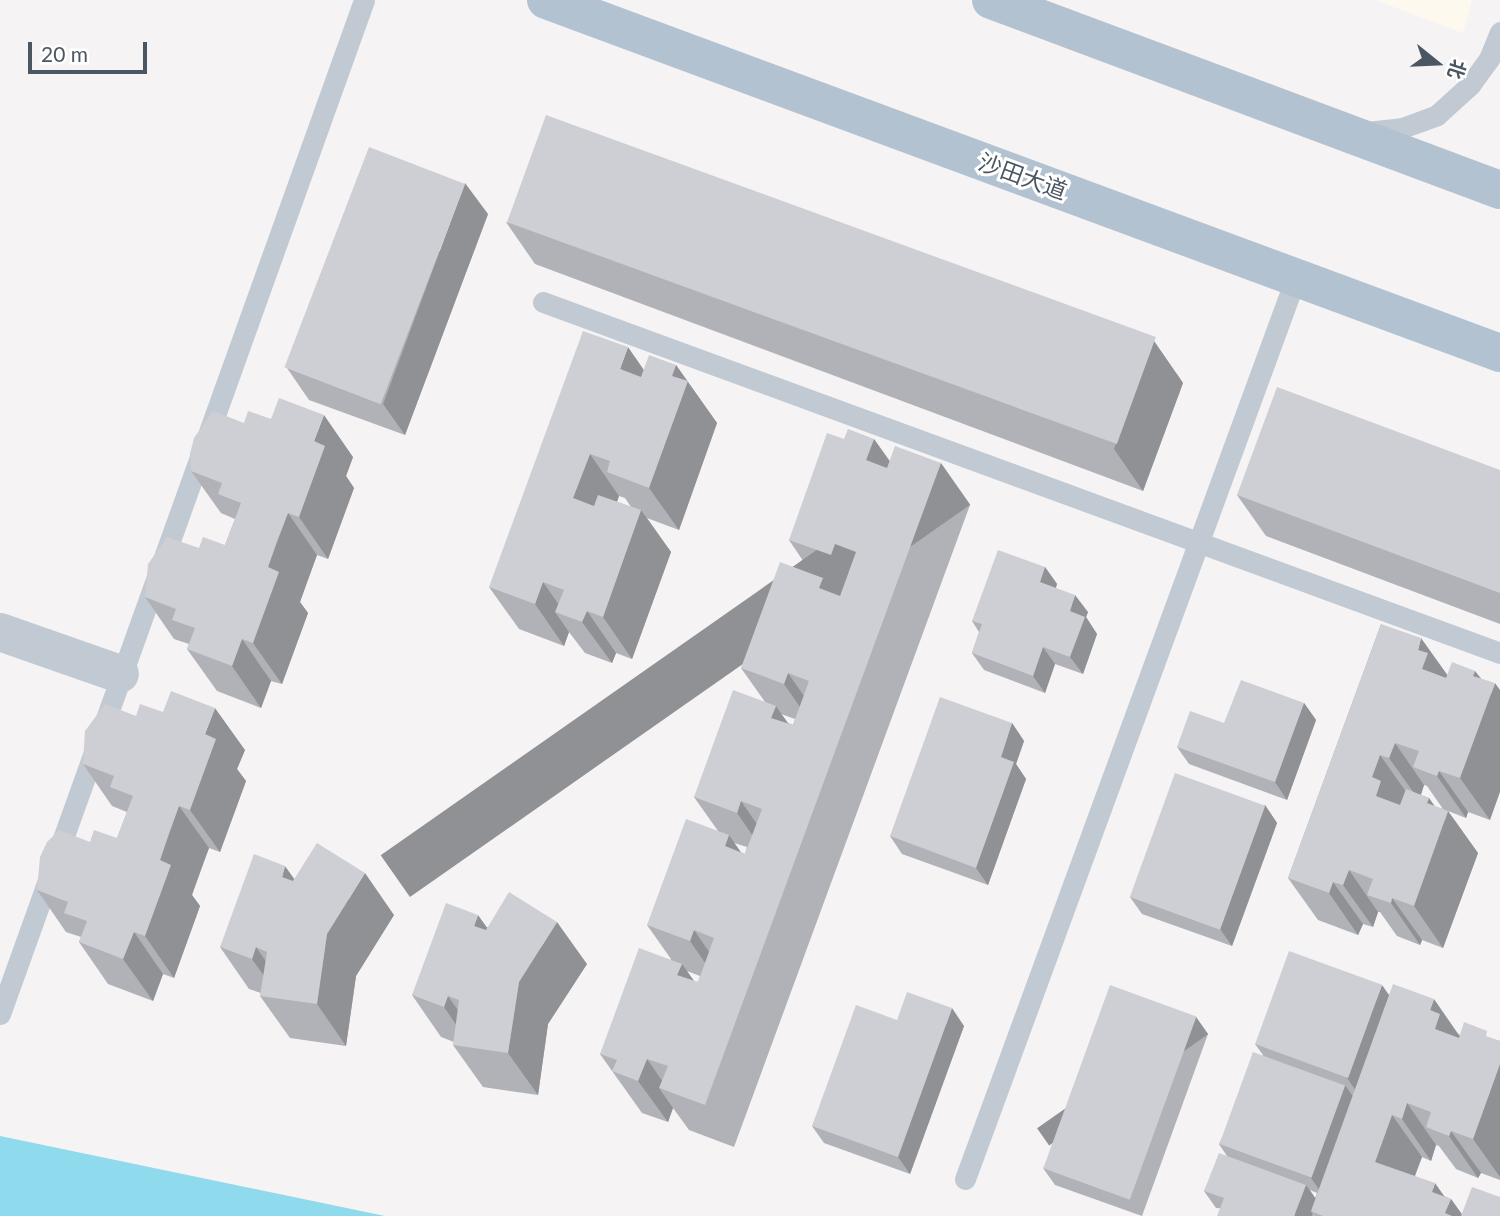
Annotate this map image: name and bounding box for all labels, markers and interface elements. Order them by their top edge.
scale bar [32,28,150,72]
north arrow [1402,28,1472,98]
text: 20 m [41,41,88,66]
text: 北 [1444,57,1471,82]
street label: 沙田大道 [975,147,1071,205]

